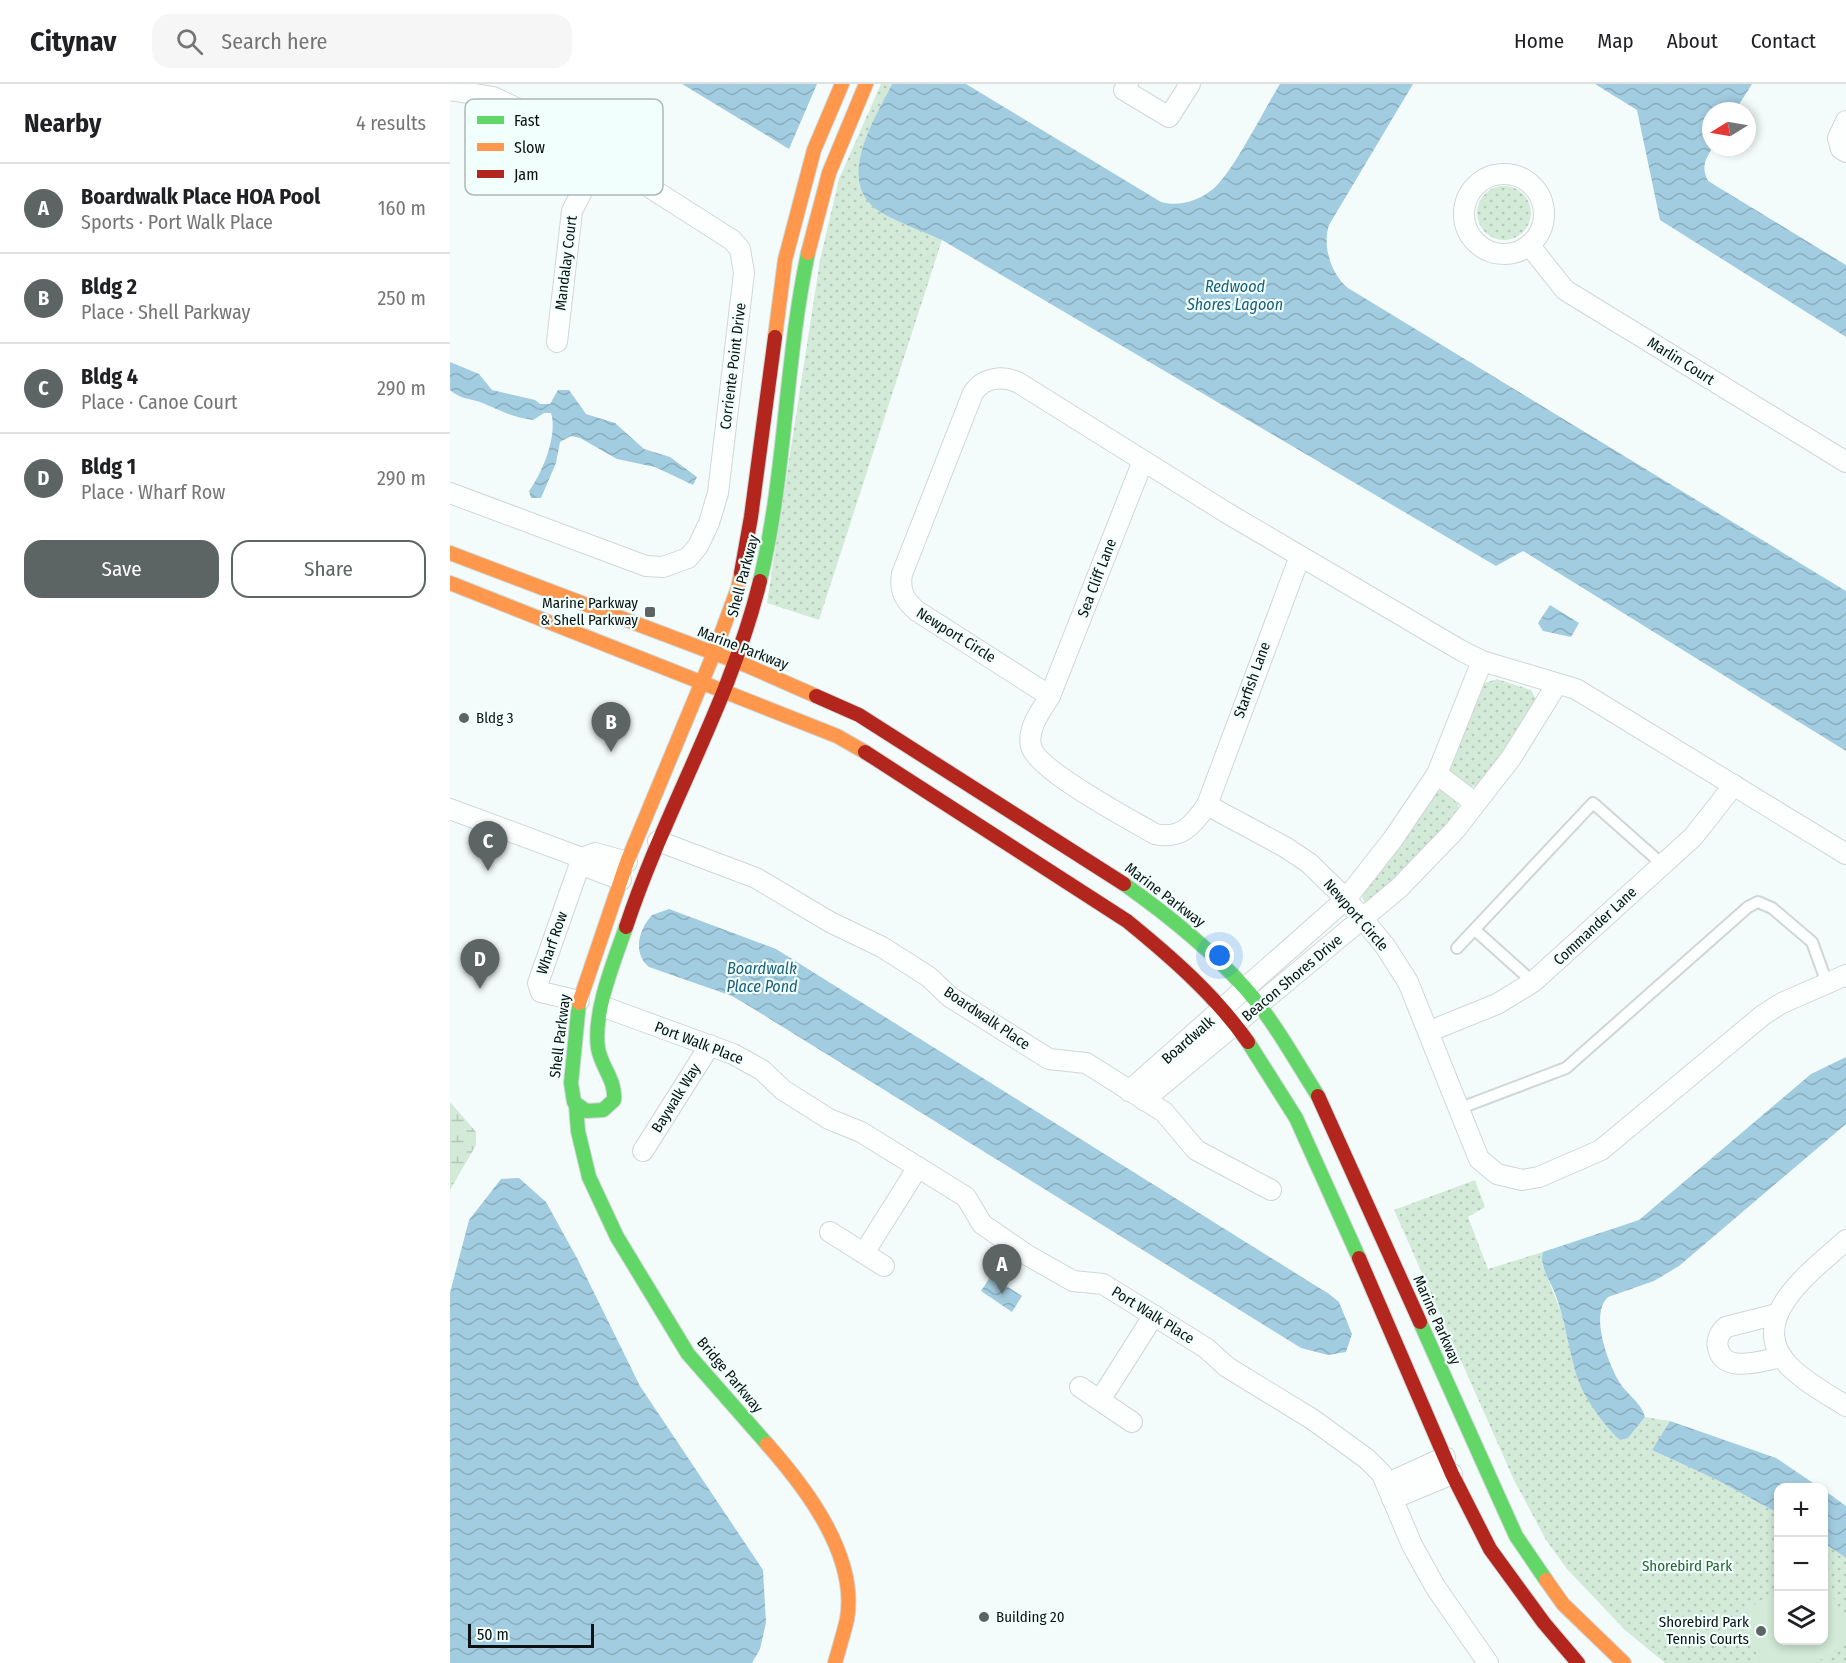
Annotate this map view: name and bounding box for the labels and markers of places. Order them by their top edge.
place label: Marine Parkway & Shell Parkway [540,594,638,629]
marker: Marine Parkway & Shell Parkway [643,605,657,619]
pin: B [592,702,630,752]
place label: Bldg 3 [476,709,514,727]
marker: Bldg 3 [457,711,471,725]
pin: C [468,822,507,871]
pin: D [460,940,500,989]
pin: A [982,1244,1022,1294]
place label: Building 20 [996,1608,1064,1626]
marker: Building 20 [977,1610,991,1624]
place label: Shorebird Park Tennis Courts [1659,1613,1749,1648]
marker: Shorebird Park Tennis Courts [1754,1624,1768,1638]

